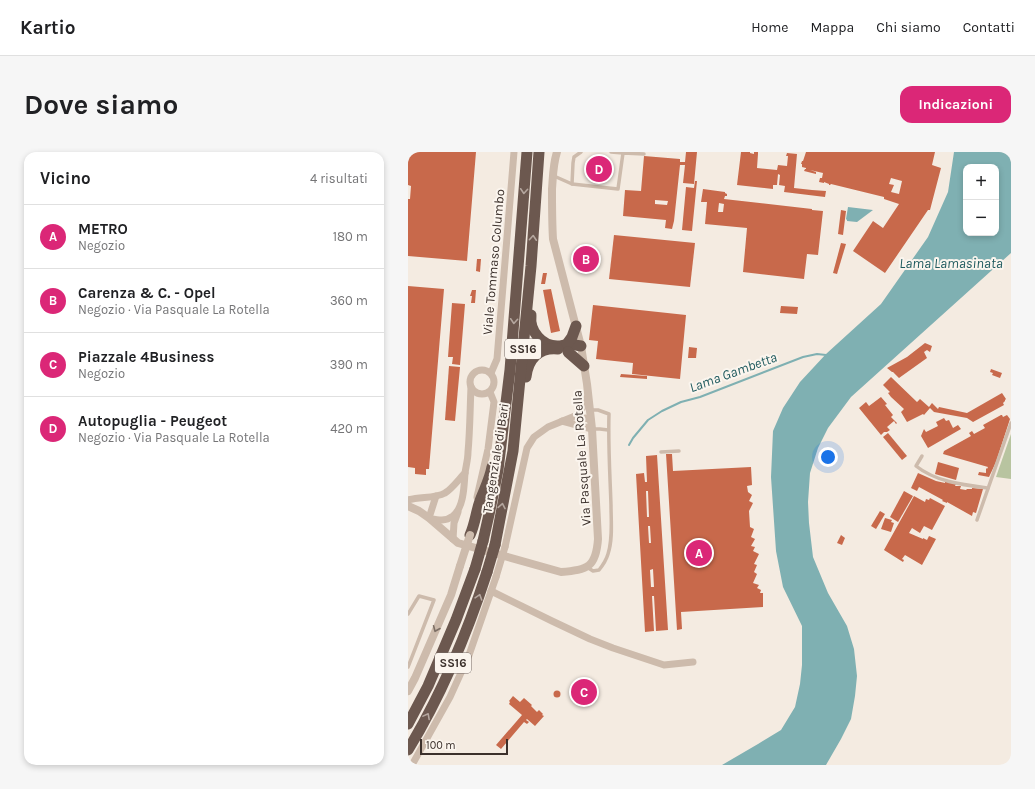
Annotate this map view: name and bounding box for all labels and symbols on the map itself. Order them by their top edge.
pin: D [586,154,612,184]
street label: Viale Tommaso Columbo [480,188,507,336]
one-way arrow [519,188,528,194]
one-way arrow [529,235,538,241]
pin: B [573,244,599,274]
water label: Lama Lamasinata [899,255,1003,272]
one-way arrow [509,317,518,324]
road number: SS16 [505,339,541,359]
water label: Lama Gambetta [687,349,779,396]
street label: Via Pasquale La Rotella [569,390,595,526]
street label: Tangenziale di Bari [479,402,512,514]
your location [818,447,838,467]
one-way arrow [497,503,506,510]
pin: A [686,538,712,568]
one-way arrow [474,593,483,600]
one-way arrow [433,625,441,632]
road number: SS16 [435,653,471,673]
pin: C [571,677,597,707]
one-way arrow [423,713,430,720]
scale bar [420,737,508,756]

